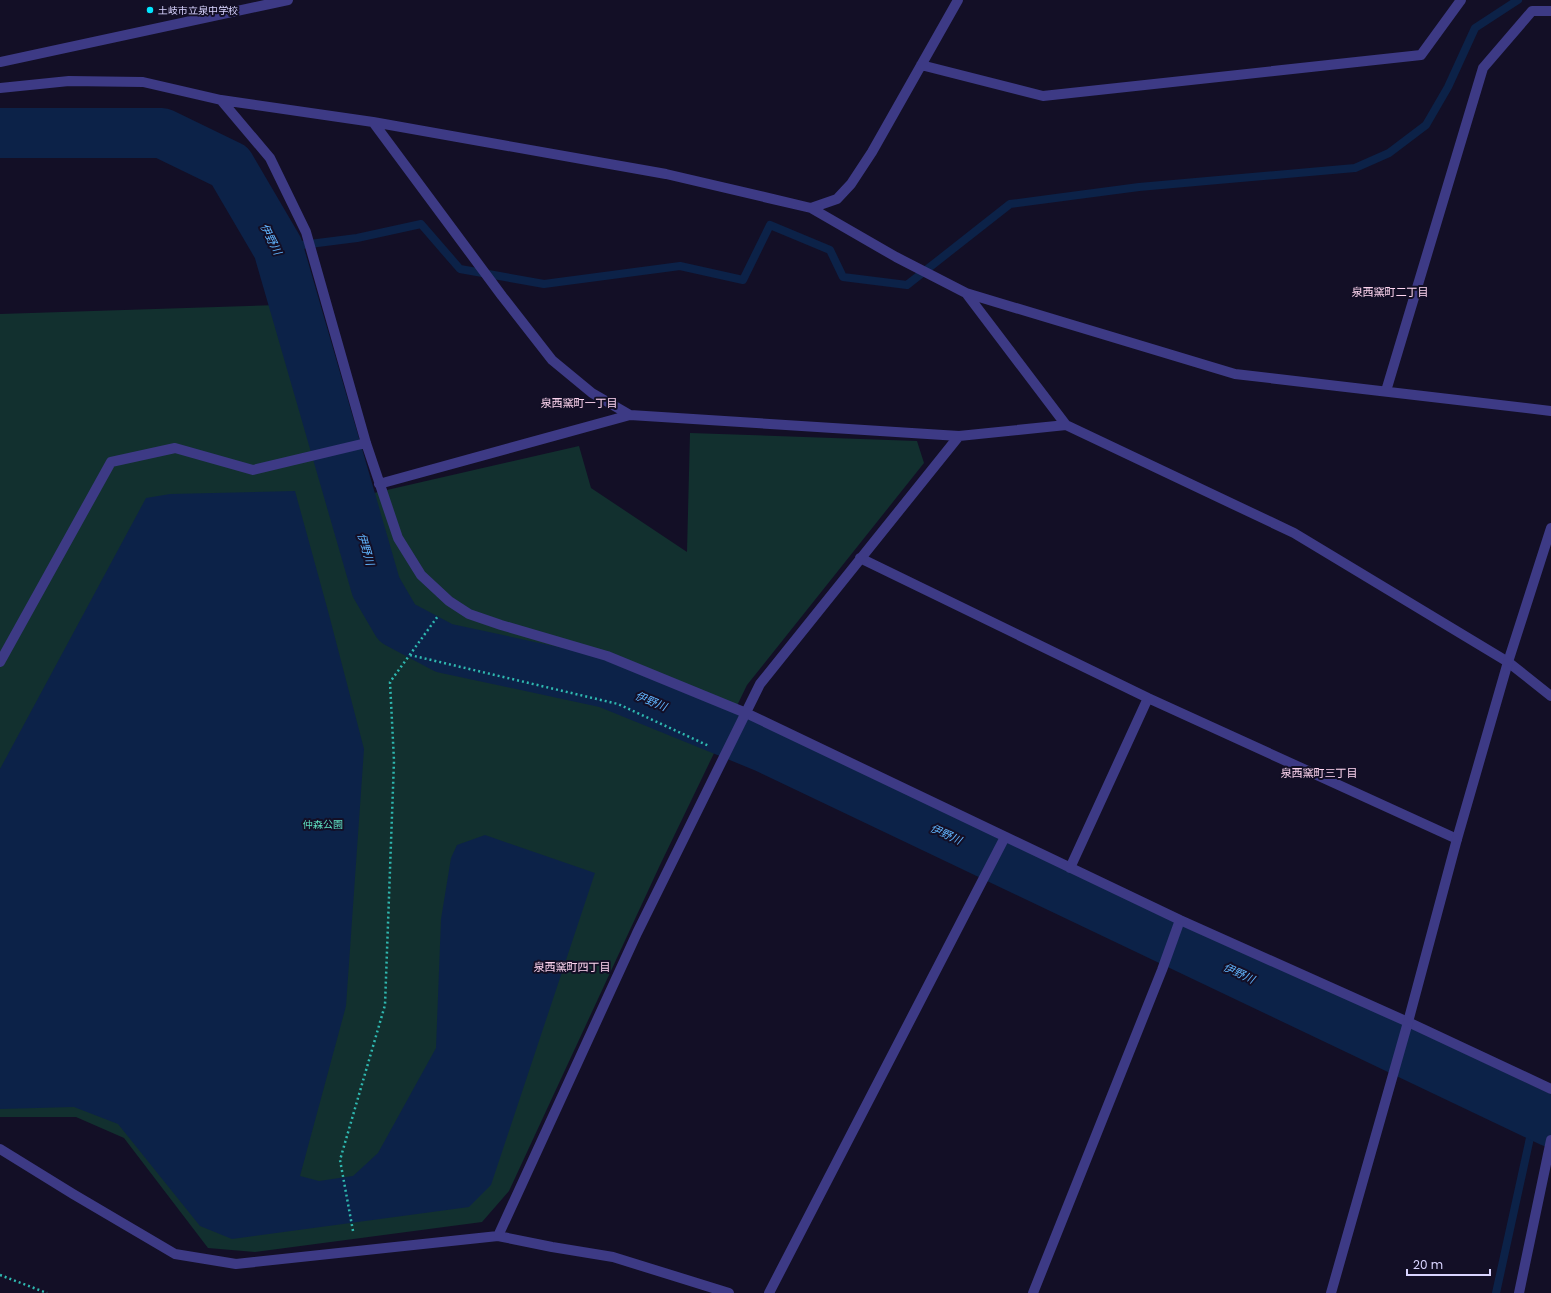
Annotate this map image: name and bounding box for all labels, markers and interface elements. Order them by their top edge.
place label: 土岐市立泉中学校 [158,3,238,18]
marker: 土岐市立泉中学校 [145,5,155,15]
water label: 伊野川 [256,221,286,258]
district label: 泉西窯町二丁目 [1352,284,1429,300]
district label: 泉西窯町一丁目 [541,395,618,411]
water label: 伊野川 [354,531,379,568]
water label: 伊野川 [633,687,670,715]
district label: 泉西窯町三丁目 [1281,765,1358,781]
park label: 仲森公園 [303,817,343,832]
water label: 伊野川 [928,820,965,849]
district label: 泉西窯町四丁目 [534,959,611,975]
water label: 伊野川 [1221,959,1258,988]
scale bar [1407,1251,1490,1277]
text: 20 m [1413,1256,1443,1273]

